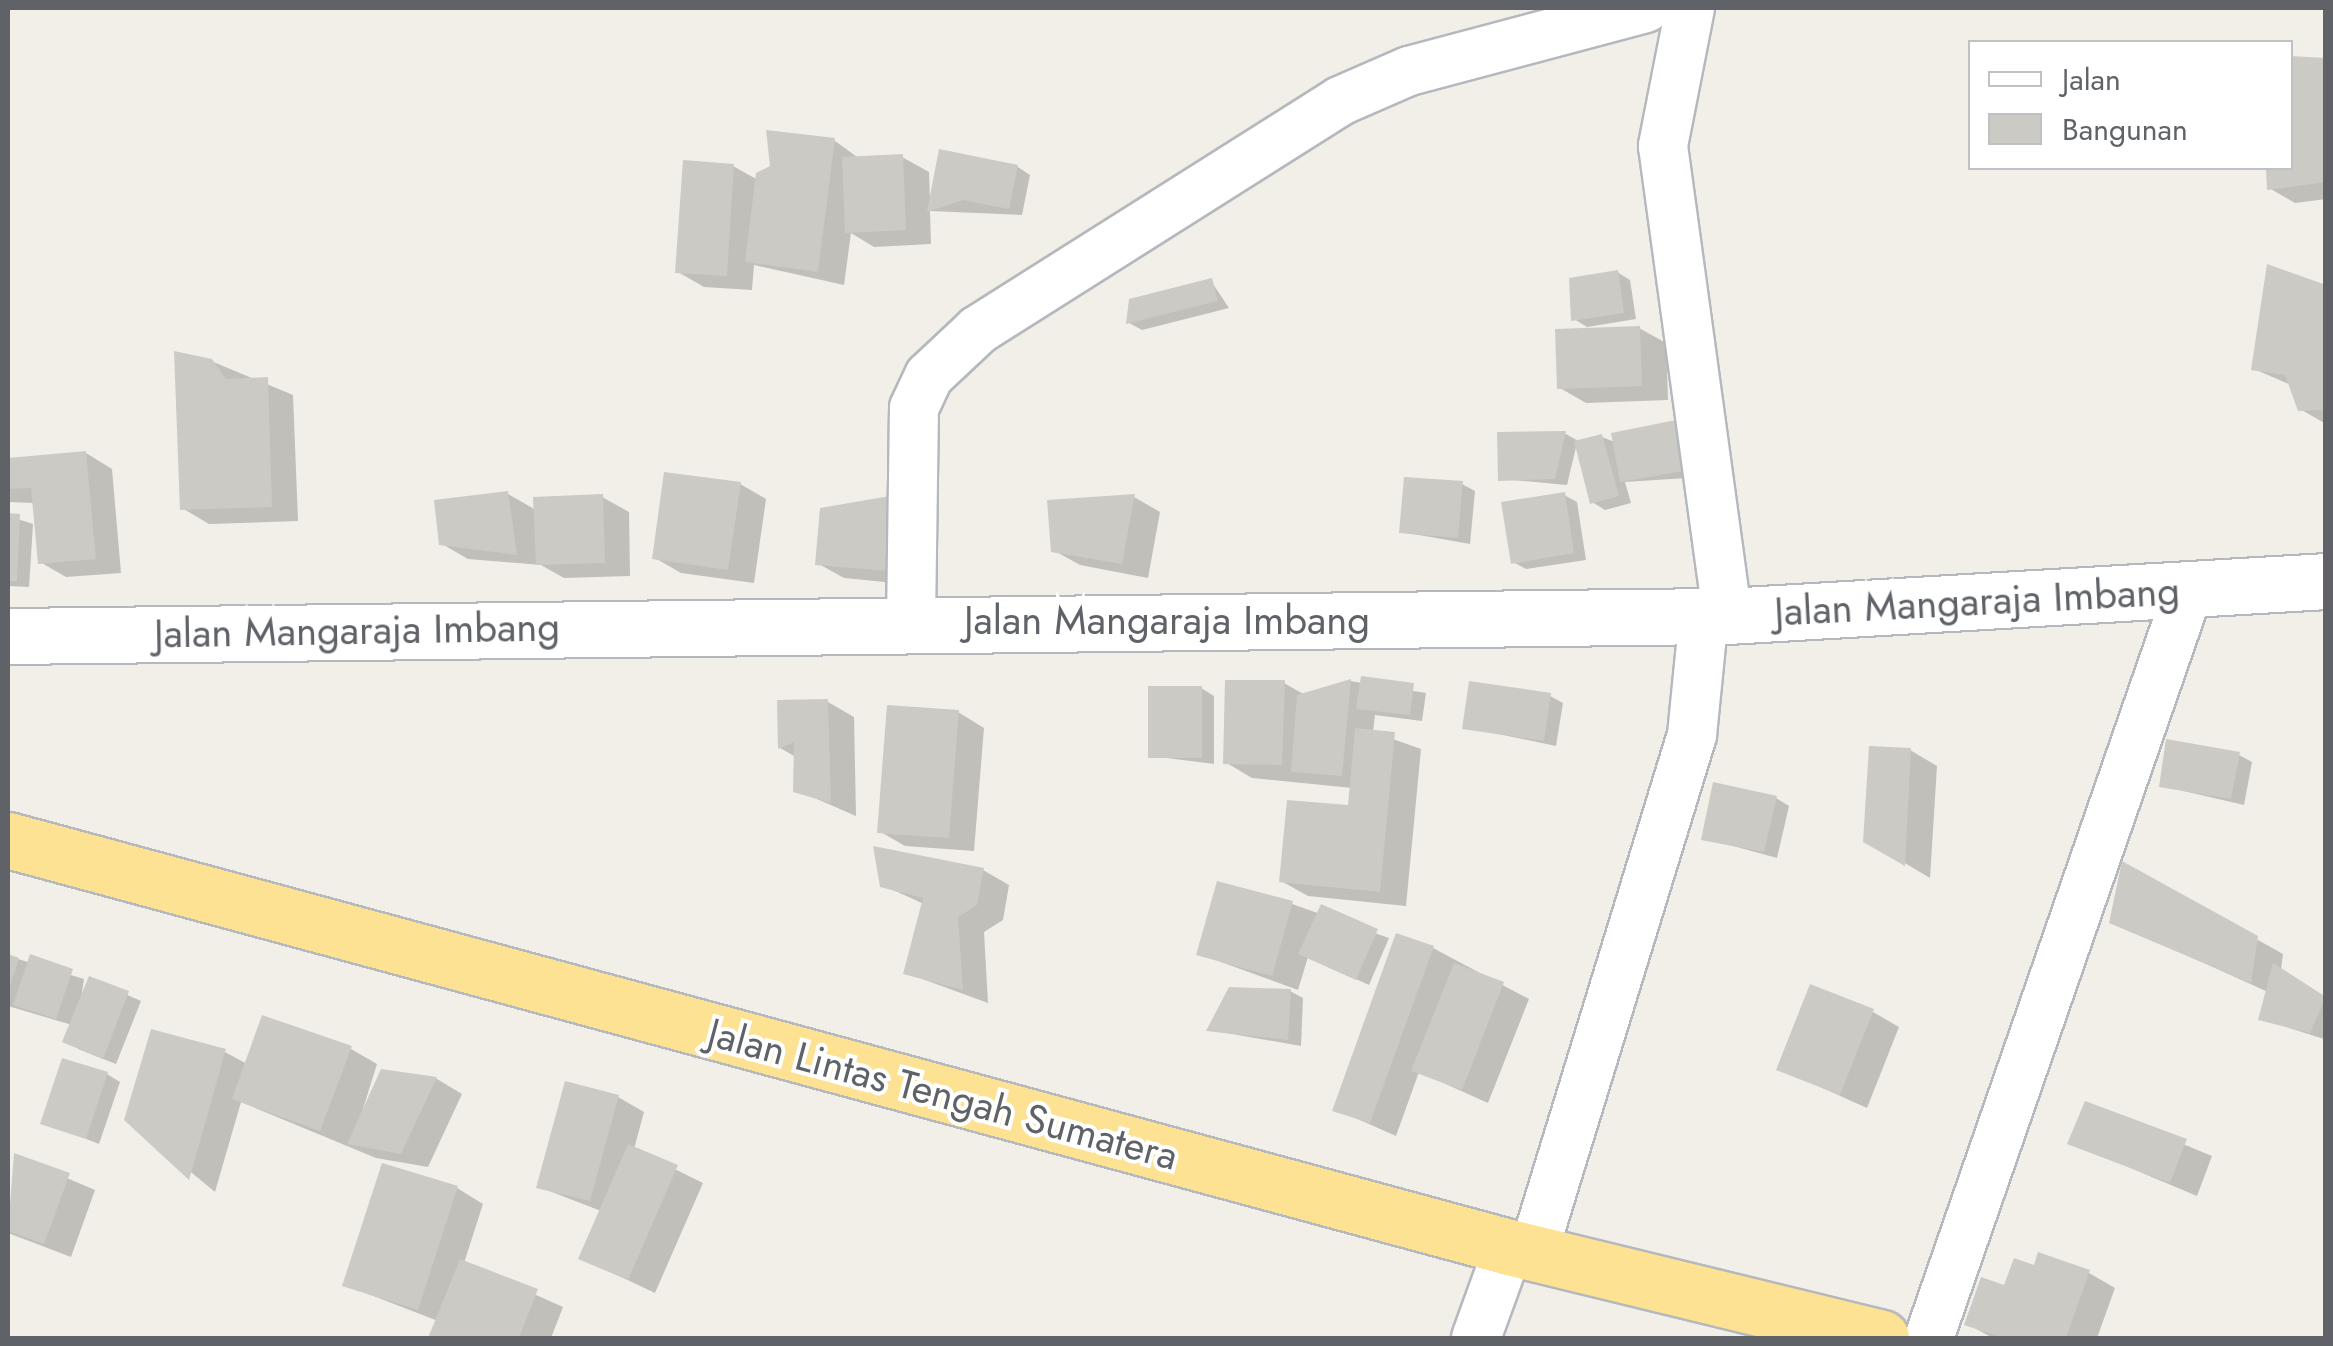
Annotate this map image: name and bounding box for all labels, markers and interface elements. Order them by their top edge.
legend [1968,40,2293,170]
text: Jalan [2062,58,2121,101]
text: Bangunan [2062,108,2188,151]
street label: Jalan Mangaraja Imbang [1773,566,2181,636]
street label: Jalan Mangaraja Imbang [964,596,1370,644]
street label: Jalan Mangaraja Imbang [154,602,560,658]
street label: Jalan Lintas Tengah Sumatera [703,1008,1183,1180]

